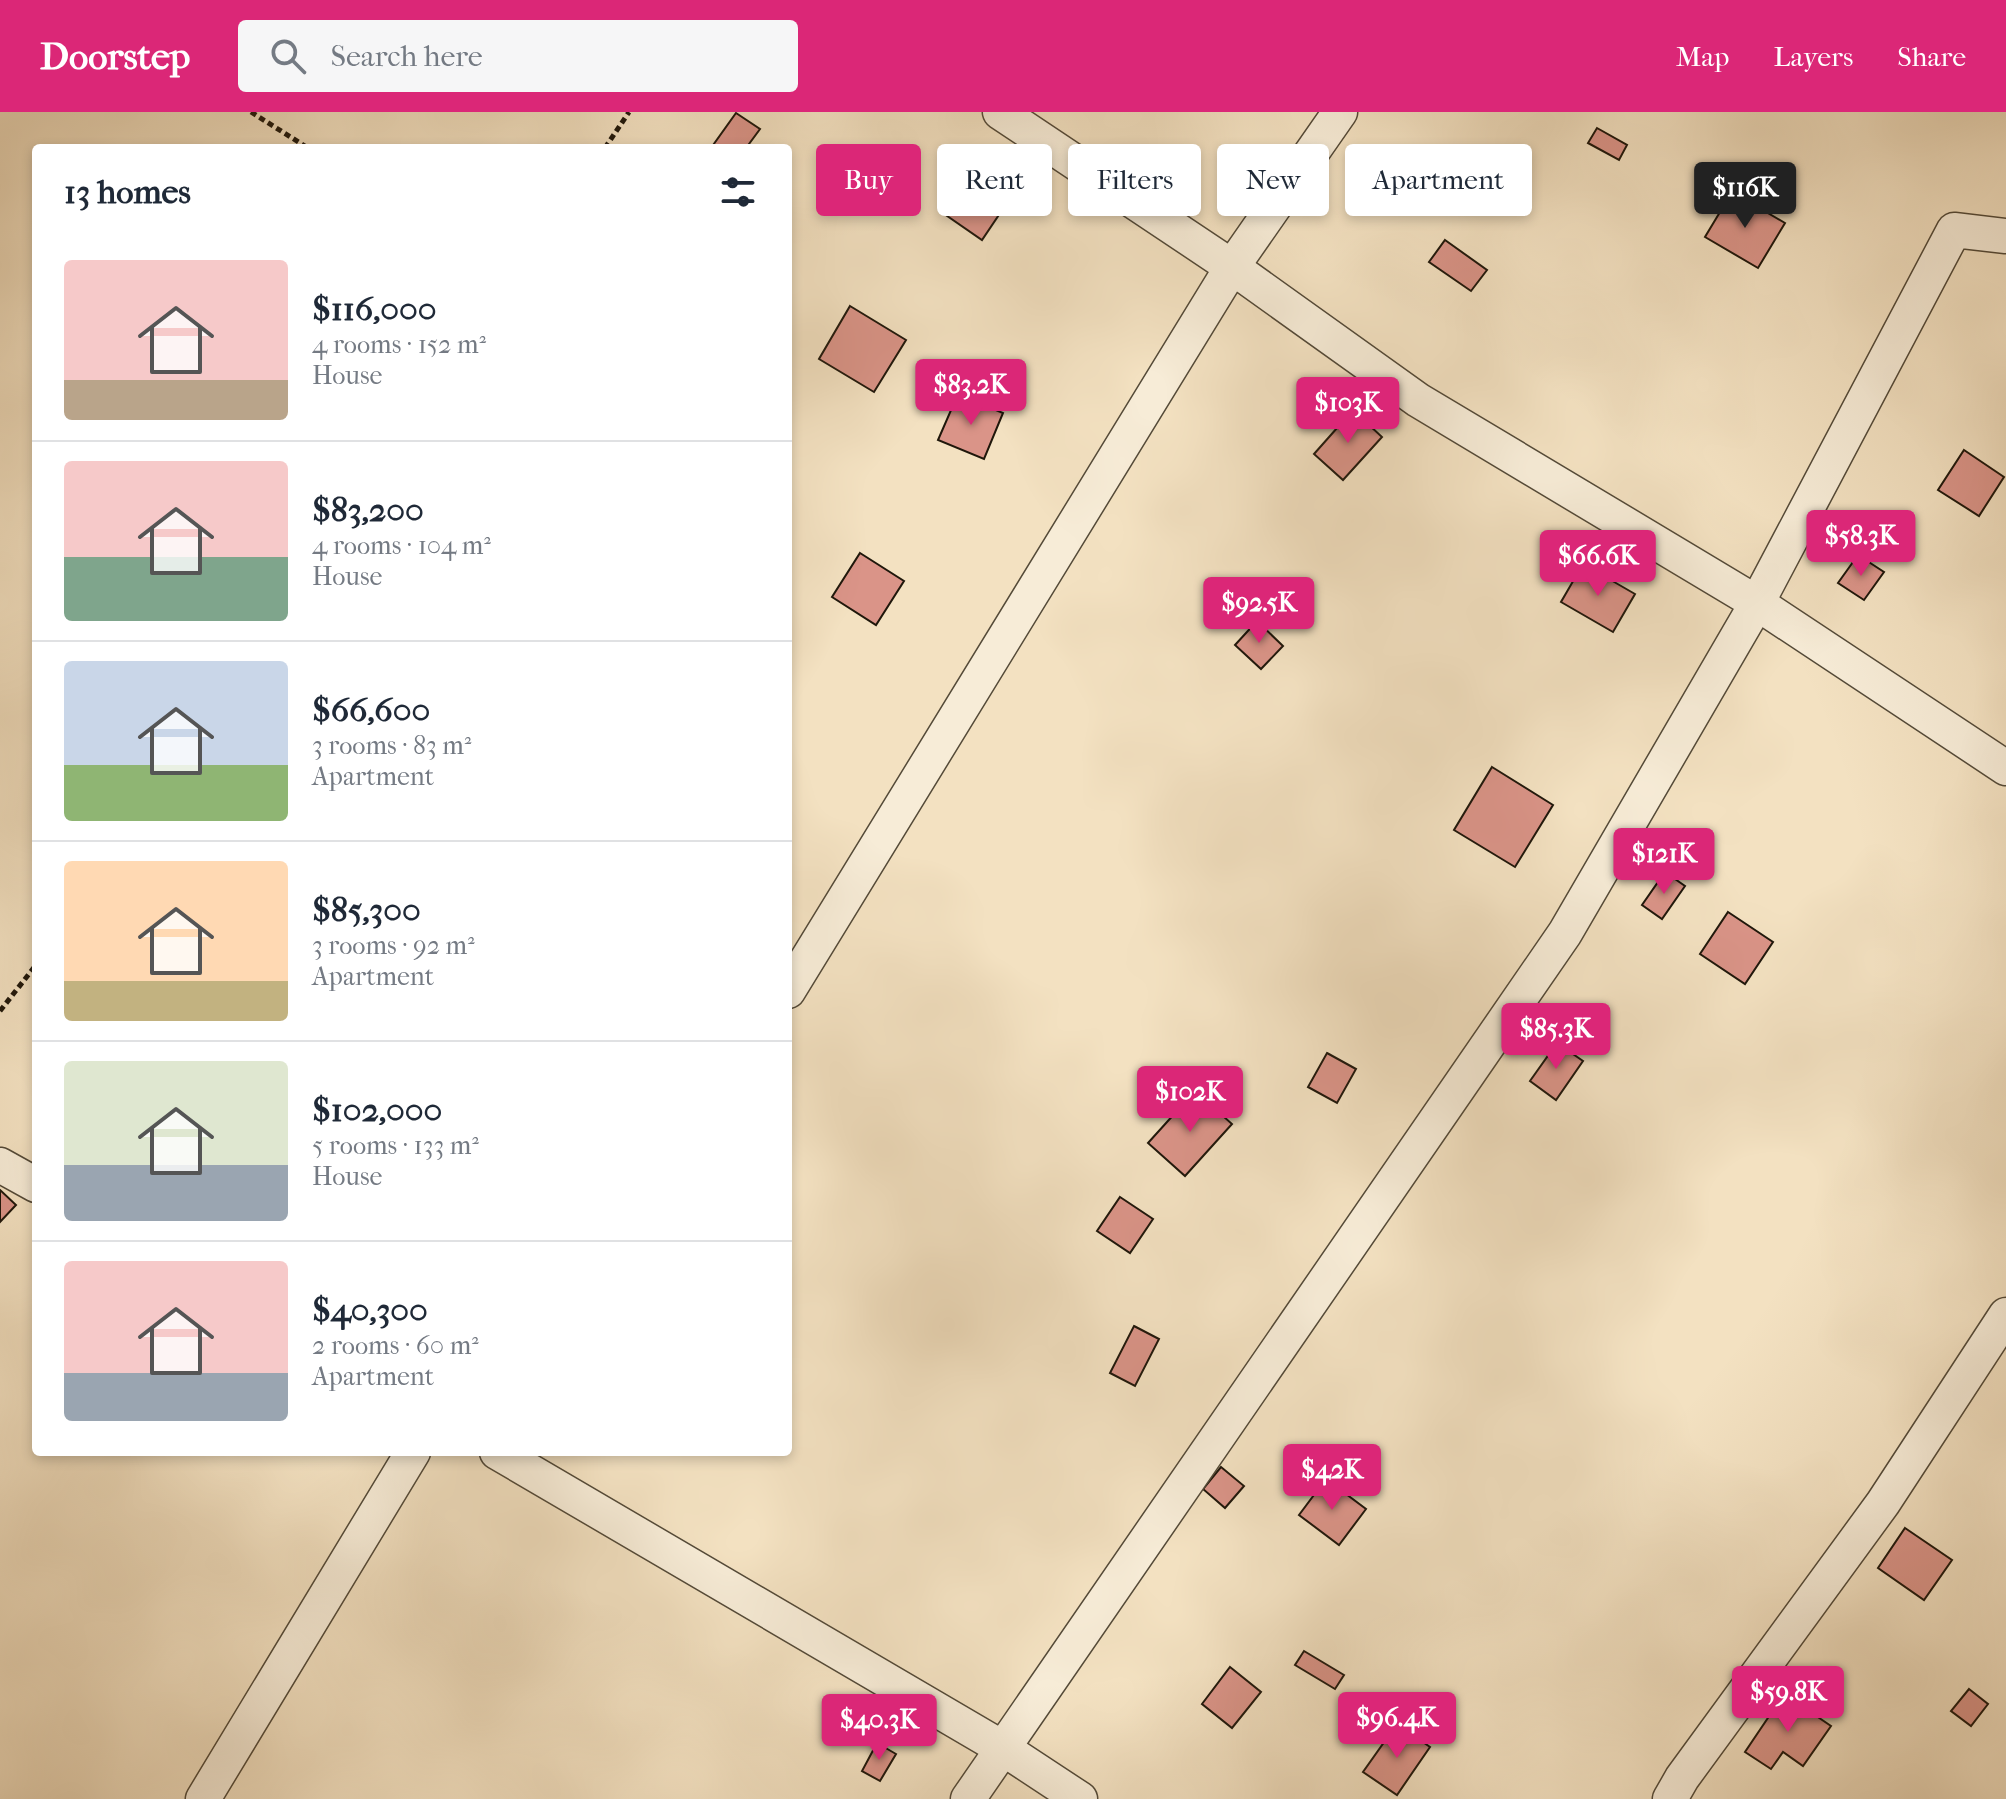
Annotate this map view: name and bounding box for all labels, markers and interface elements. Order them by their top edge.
search box [238,20,798,92]
text: Doorstep [40,34,190,79]
icon: search [266,34,310,78]
text: Search here [330,39,483,74]
text: Map [1676,40,1729,73]
text: Layers [1773,40,1853,73]
text: Share [1897,40,1966,73]
chip: Buy [816,144,921,216]
chip: Rent [937,144,1052,216]
chip: Filters [1068,144,1201,216]
chip: New [1217,144,1329,216]
chip: Apartment [1345,144,1532,216]
pin: $116K [1689,162,1801,230]
icon: filters [716,170,760,214]
text: 13 homes [64,172,191,212]
text: $116K [1712,172,1778,203]
text: $116,000 [312,289,437,329]
icon: home [128,292,224,388]
text: 4 rooms · 152 m² [312,329,486,360]
pin: $83.2K [906,359,1036,427]
text: House [312,360,382,391]
text: $83.2K [933,369,1009,400]
pin: $103K [1292,377,1404,445]
text: $103K [1314,387,1382,418]
text: $83,200 [312,490,424,530]
icon: home [128,493,224,589]
pin: $58.3K [1796,510,1926,578]
text: $58.3K [1824,520,1898,551]
text: 4 rooms · 104 m² [312,530,491,561]
pin: $66.6K [1533,530,1663,598]
text: $66.6K [1558,540,1638,571]
text: House [312,561,382,592]
pin: $92.5K [1194,577,1324,645]
text: $92.5K [1221,587,1297,618]
text: $66,600 [312,690,430,730]
icon: home [128,693,224,789]
text: 3 rooms · 83 m² [312,730,471,761]
text: Apartment [312,761,434,792]
pin: $121K [1608,828,1720,896]
text: $121K [1631,838,1697,869]
text: $85,300 [312,890,421,930]
icon: home [128,893,224,989]
text: 3 rooms · 92 m² [312,930,475,961]
text: Apartment [312,961,434,992]
pin: $85.3K [1491,1003,1621,1071]
text: $85.3K [1519,1013,1593,1044]
pin: $102K [1134,1066,1246,1134]
text: $102K [1155,1076,1225,1107]
text: $102,000 [312,1090,442,1130]
icon: home [128,1093,224,1189]
text: 5 rooms · 133 m² [312,1130,479,1161]
text: House [312,1161,382,1192]
text: $40,300 [312,1290,428,1330]
icon: home [128,1293,224,1389]
text: 2 rooms · 60 m² [312,1330,479,1361]
text: Apartment [312,1361,434,1392]
pin: $42K [1285,1444,1379,1512]
text: $42K [1301,1454,1363,1485]
pin: $59.8K [1723,1666,1853,1734]
text: $59.8K [1750,1676,1826,1707]
pin: $96.4K [1332,1692,1462,1760]
pin: $40.3K [814,1694,944,1762]
text: $96.4K [1356,1702,1438,1733]
text: $40.3K [840,1704,918,1735]

